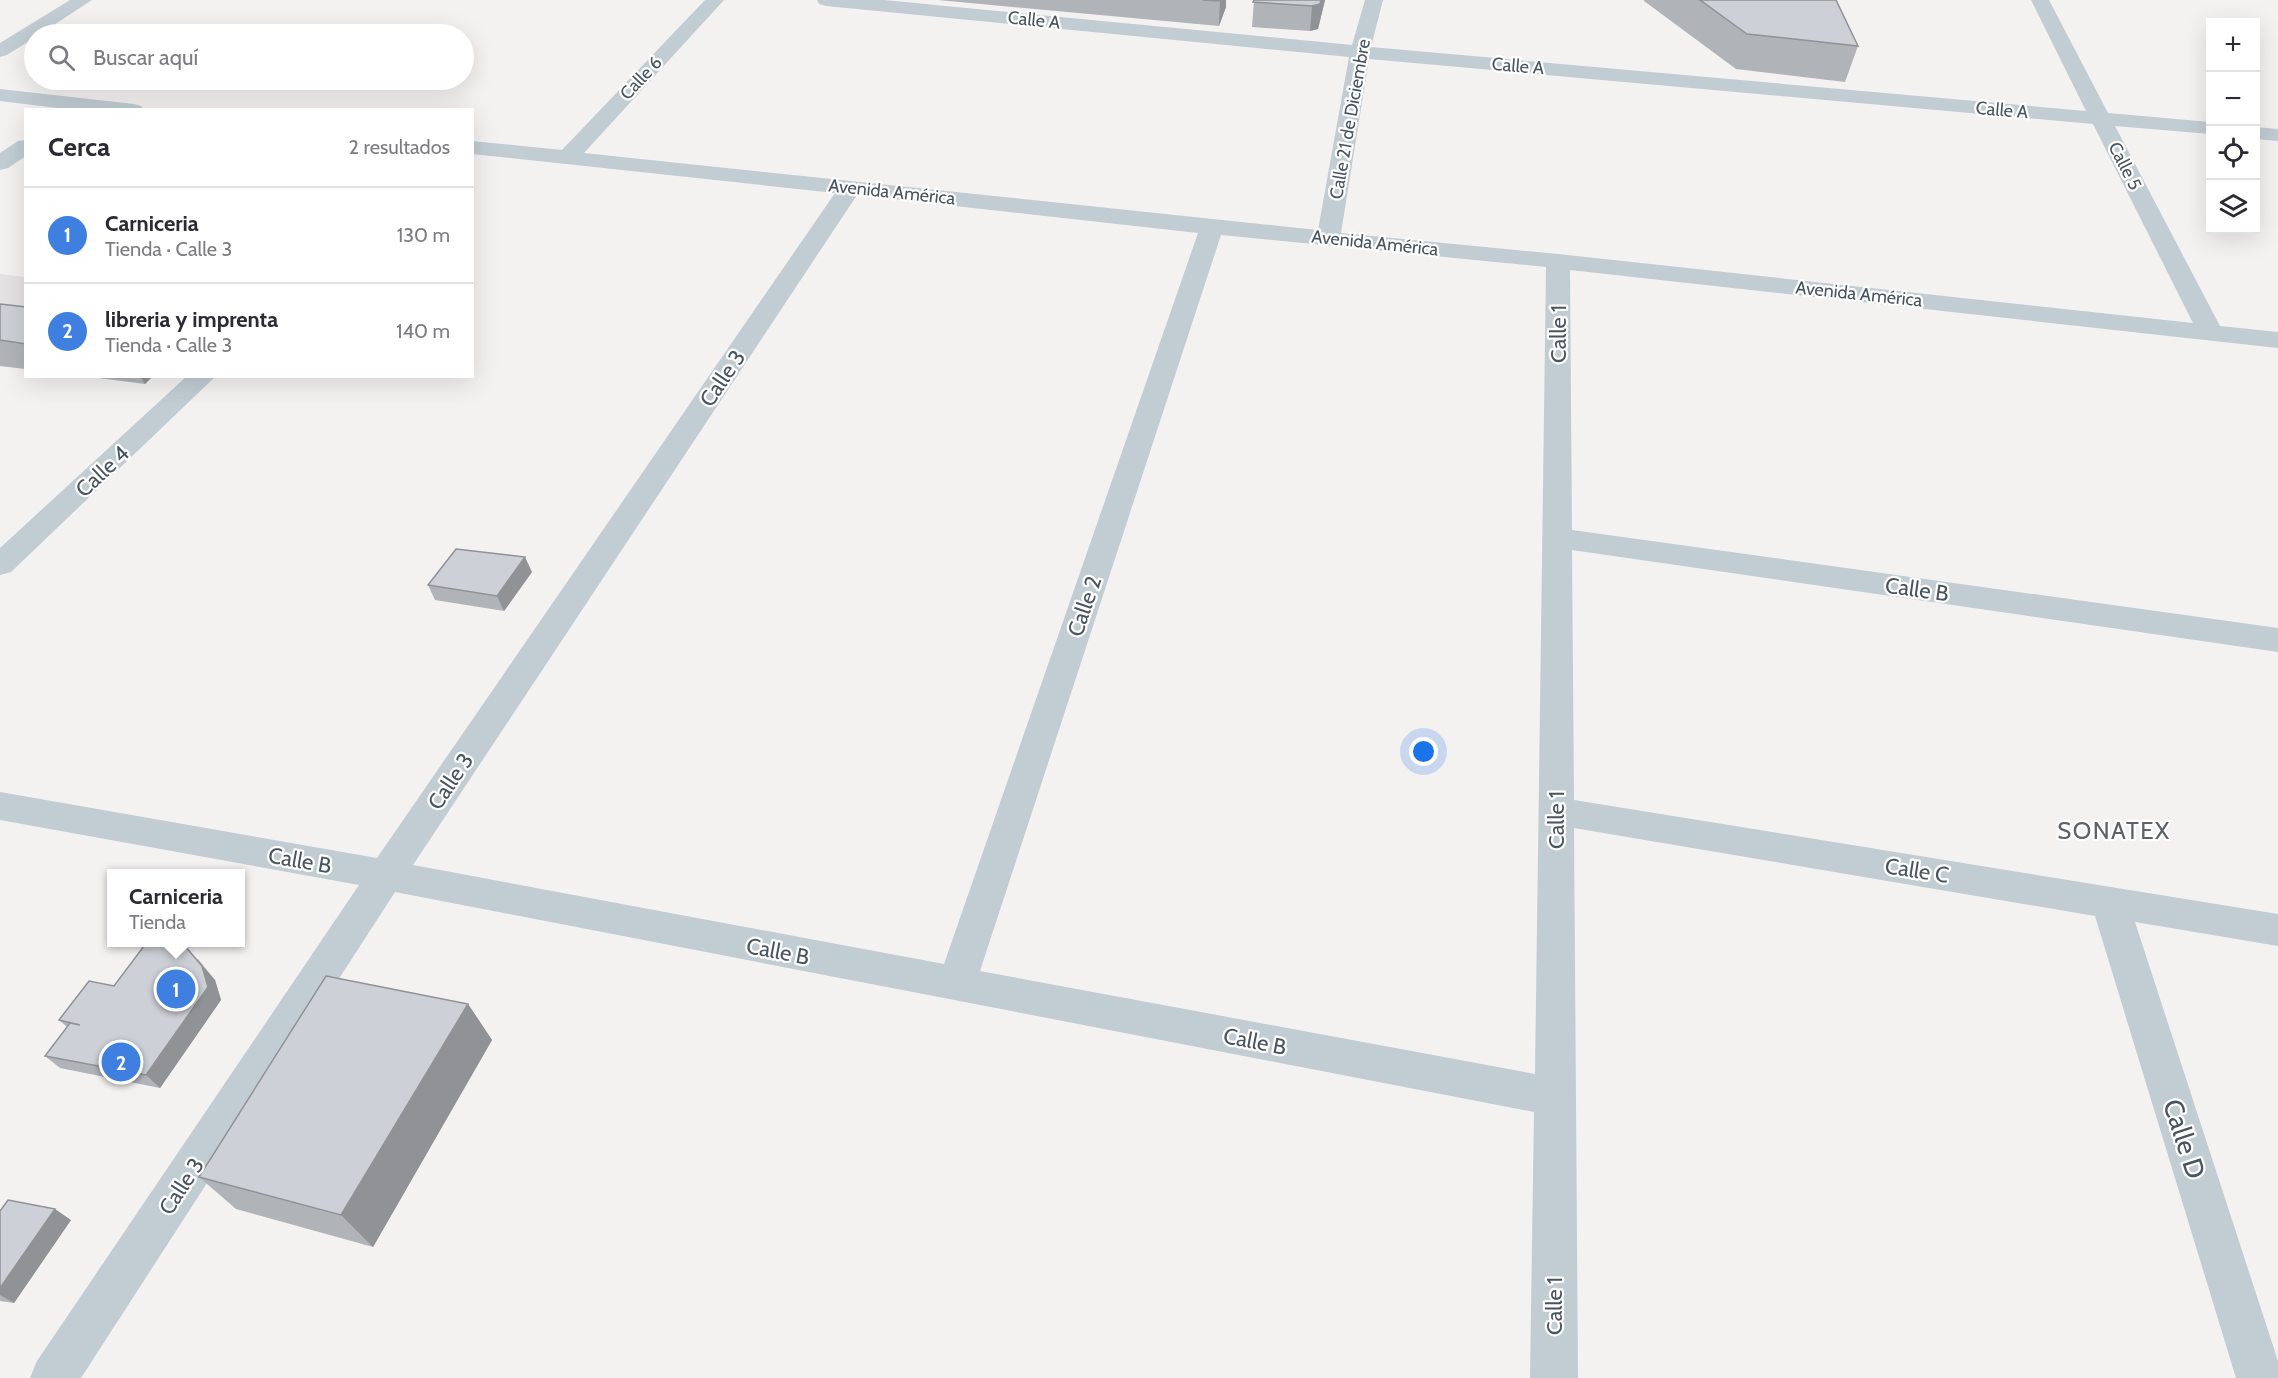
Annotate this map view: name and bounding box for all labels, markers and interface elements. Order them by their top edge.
street label: Calle A [1007,6,1061,34]
map controls [2206,18,2260,234]
button: + [2206,18,2260,72]
search box [24,24,474,90]
street label: Calle 21 de Diciembre [1325,37,1375,201]
icon: search [45,41,78,74]
text: Buscar aquí [93,44,198,71]
street label: Calle 6 [615,52,667,104]
street label: Calle A [1491,53,1545,79]
button: − [2206,72,2260,126]
street label: Calle A [1975,97,2029,123]
button: locate [2206,126,2260,180]
text: Cerca [48,131,110,163]
text: 2 resultados [349,135,450,159]
street label: Calle 5 [2104,138,2146,194]
street label: Avenida América [828,174,957,210]
button: layers [2206,180,2260,234]
text: Carniceria [105,210,199,237]
text: 1 [64,223,71,247]
text: 130 m [397,223,450,247]
street label: Avenida América [1311,225,1440,261]
text: Tienda · Calle 3 [105,237,232,261]
street label: Avenida América [1795,276,1924,312]
street label: Calle 1 [1545,305,1572,363]
text: libreria y imprenta [105,306,278,333]
text: 2 [62,319,73,343]
text: 140 m [396,319,450,343]
text: Tienda · Calle 3 [105,333,232,357]
street label: Calle 3 [694,345,751,412]
street label: Calle 4 [70,440,135,503]
street label: Calle 2 [1062,572,1107,640]
street label: Calle B [1883,572,1950,607]
your location [1409,737,1438,766]
street label: Calle 3 [422,748,479,815]
street label: Calle 1 [1543,791,1570,849]
district label: SONATEX [2057,816,2171,845]
street label: Calle B [266,842,334,879]
street label: Calle C [1883,852,1951,889]
popup [107,869,245,947]
text: Carniceria [129,883,223,910]
text: Tienda [129,910,186,934]
street label: Calle B [744,932,812,971]
pin: 1 [156,966,195,1012]
street label: Calle B [1221,1022,1289,1061]
pin: 2 [102,1040,140,1084]
street label: Calle D [2156,1095,2213,1183]
street label: Calle 3 [153,1153,210,1220]
street label: Calle 1 [1541,1277,1568,1335]

